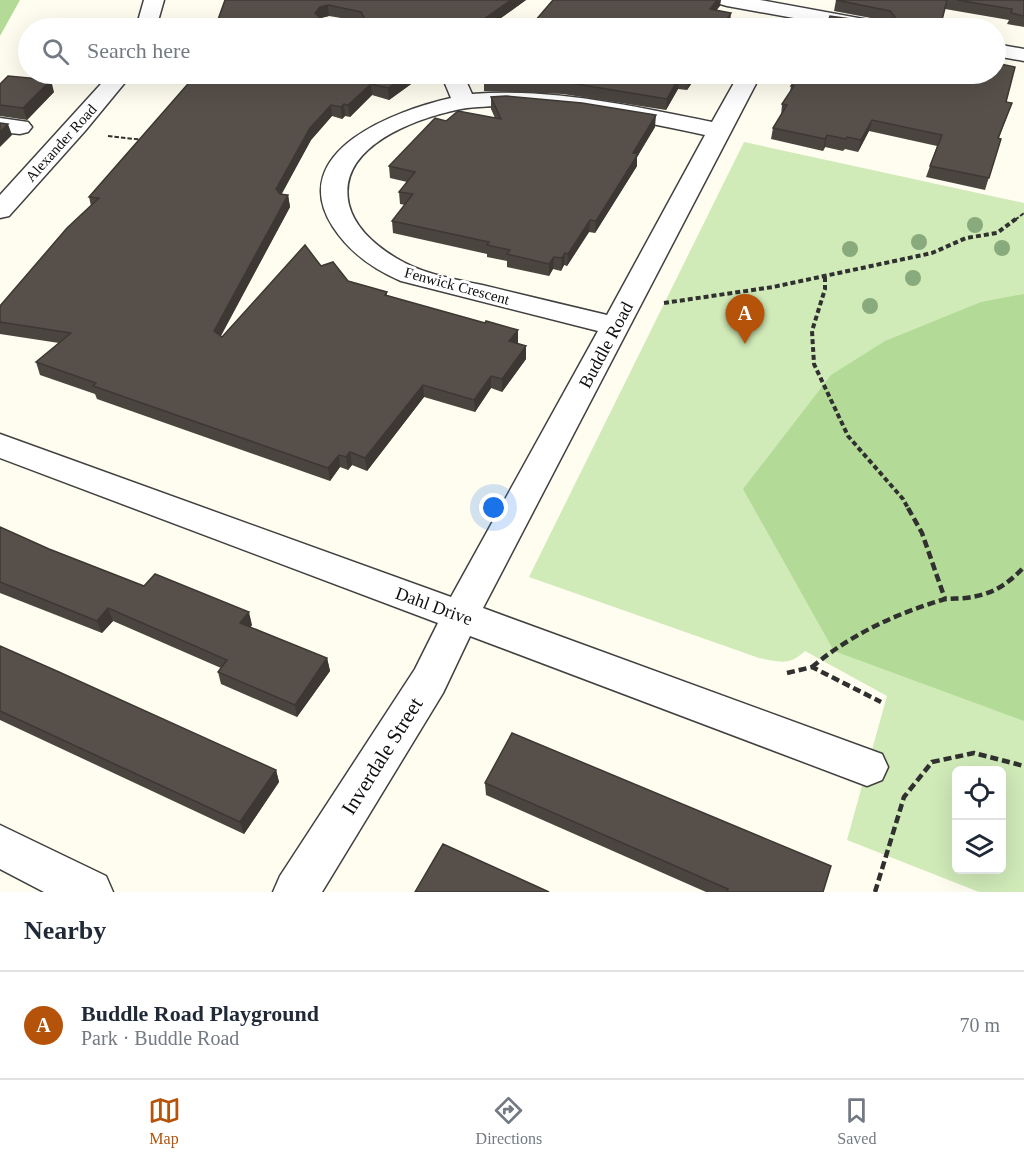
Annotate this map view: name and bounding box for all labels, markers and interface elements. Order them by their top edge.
search box [18,18,1006,84]
icon: search [39,35,72,68]
text: Search here [87,38,190,63]
street label: Alexander Road [22,101,100,185]
street label: Fenwick Crescent [403,264,512,308]
pin: A [726,294,764,344]
street label: Buddle Road [575,299,637,391]
your location [479,493,508,522]
street label: Dahl Drive [393,583,475,629]
street label: Inverdale Street [336,693,428,819]
map controls [952,766,1006,874]
button: locate [952,766,1006,820]
button: layers [952,820,1006,874]
text: Nearby [24,916,106,945]
text: Buddle Road Playground [81,1001,319,1026]
text: A [36,1014,51,1036]
text: 70 m [959,1014,1000,1036]
text: Park · Buddle Road [81,1027,239,1049]
tab: Map [148,1094,181,1148]
tab: Directions [476,1094,542,1148]
tab: Saved [837,1094,876,1148]

